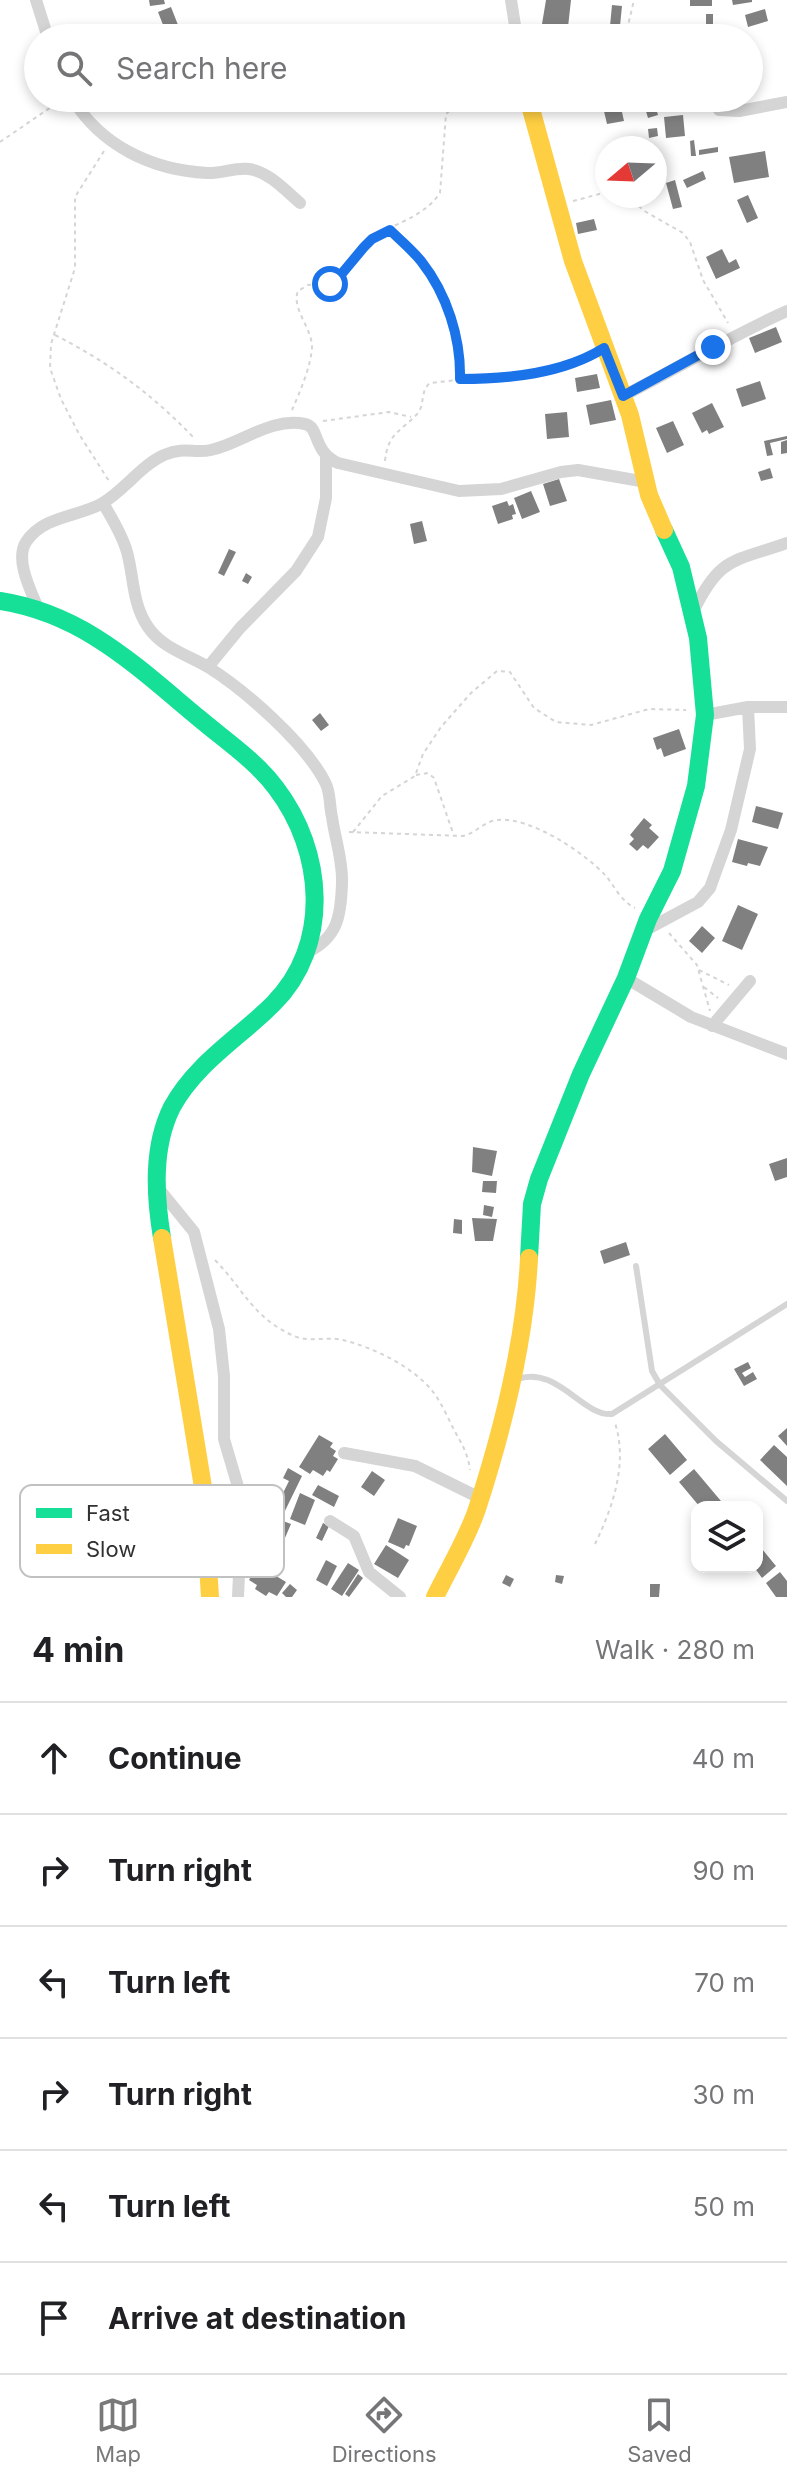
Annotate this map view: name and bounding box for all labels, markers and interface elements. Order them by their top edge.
search box [24,24,763,112]
icon: search [52,46,96,90]
text: Search here [116,50,288,86]
north arrow [595,136,667,208]
route start [312,266,348,302]
route end [695,329,731,365]
legend [20,1485,284,1577]
text: Fast [86,1500,130,1526]
map controls [691,1501,763,1573]
button: layers [691,1501,763,1573]
text: Slow [86,1536,136,1562]
text: 4 min [32,1629,124,1670]
text: Walk · 280 m [595,1634,755,1665]
icon: ahead [32,1736,76,1780]
text: Continue [108,1740,242,1776]
text: 40 m [692,1743,755,1774]
icon: right [32,1848,76,1892]
text: Turn right [108,1852,252,1888]
text: 90 m [692,1855,755,1886]
icon: left [32,1960,76,2004]
text: Turn left [108,1964,230,2000]
text: 70 m [694,1967,755,1998]
icon: right [32,2072,76,2116]
text: Turn right [108,2076,252,2112]
text: 30 m [692,2079,755,2110]
icon: left [32,2184,76,2228]
text: Turn left [108,2188,230,2224]
text: 50 m [693,2191,755,2222]
icon: arrive [32,2296,76,2340]
text: Arrive at destination [108,2300,406,2336]
tab: Map [95,2393,141,2467]
tab: Directions [332,2393,437,2467]
tab: Saved [627,2393,692,2467]

